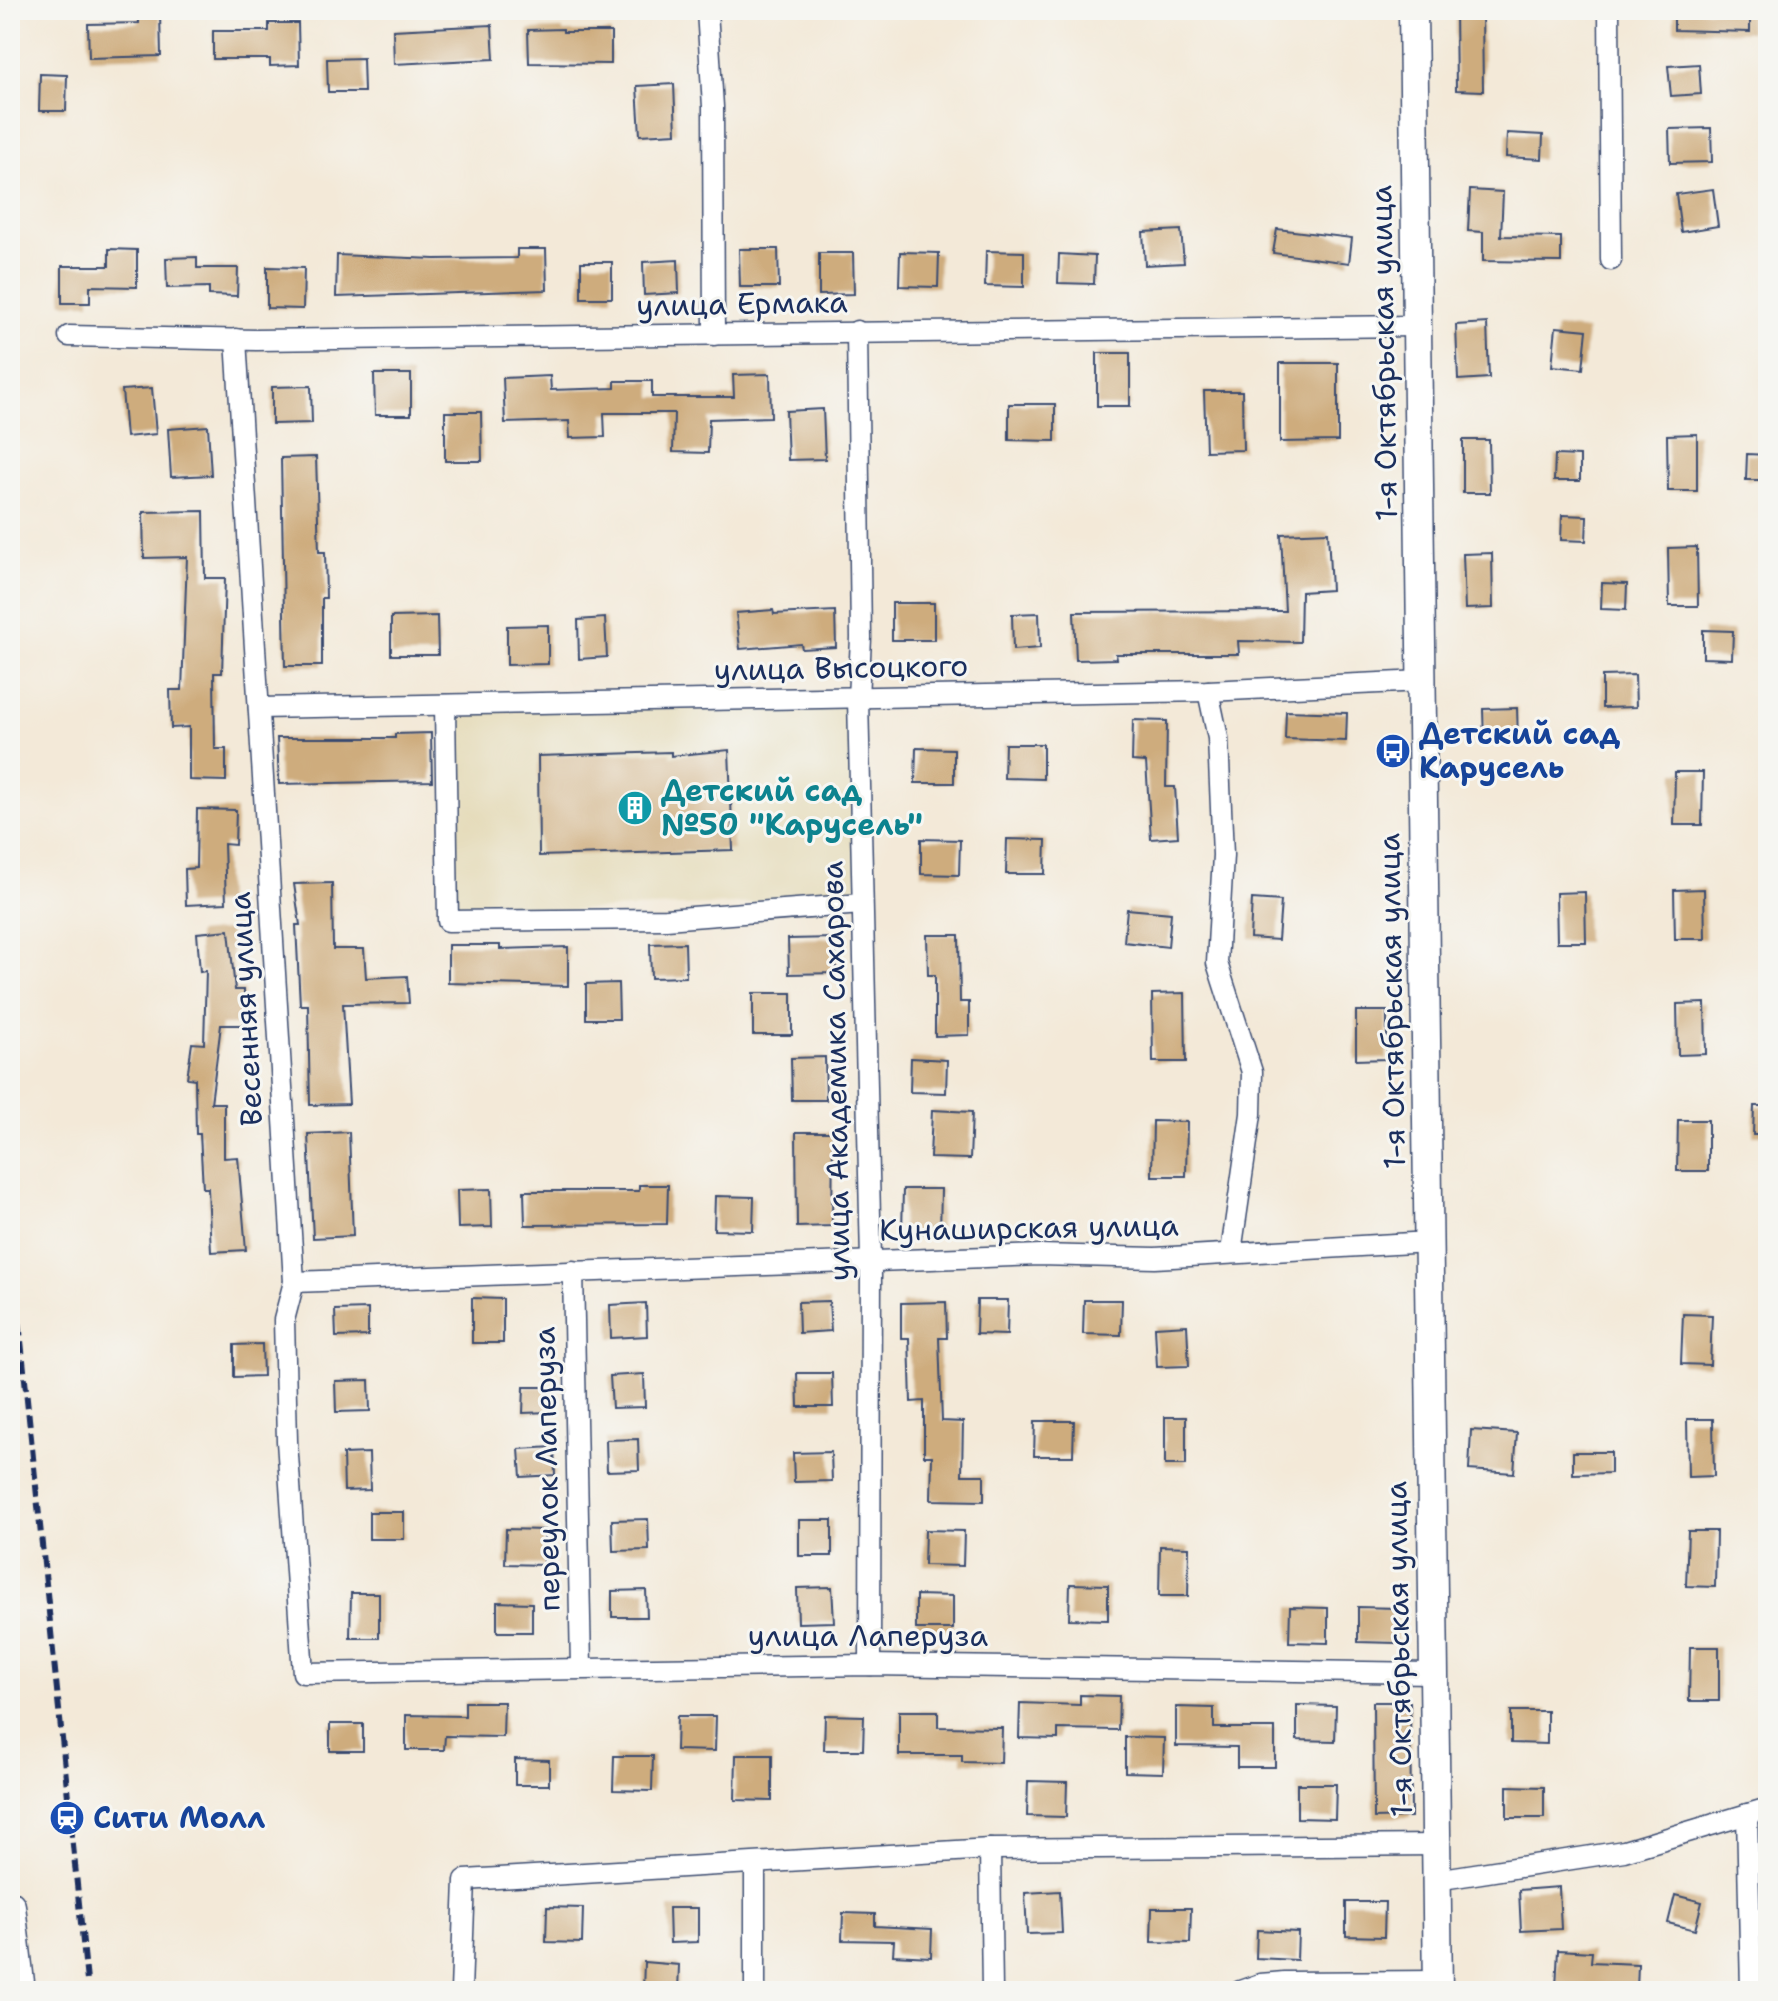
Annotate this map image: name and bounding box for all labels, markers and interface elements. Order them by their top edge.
street label: 1-я Октябрьская улица [1360,184,1407,521]
street label: улица Ермака [636,281,848,326]
street label: улица Высоцкого [713,645,969,690]
place label: Детский сад Карусель [1419,713,1620,788]
bus stop icon: Детский сад Карусель [1374,732,1412,770]
place label: Детский сад №50 "Карусель" [661,770,923,845]
building icon: Детский сад №50 "Карусель" [616,789,654,827]
street label: 1-я Октябрьская улица [1368,832,1415,1169]
street label: улица Академика Сахарова [811,860,860,1282]
street label: Весенняя улица [219,891,272,1127]
street label: Кунаширская улица [879,1204,1180,1251]
street label: переулок Лаперуза [524,1326,569,1612]
street label: 1-я Октябрьская улица [1375,1480,1422,1817]
street label: улица Лаперуза [748,1615,989,1656]
place label: Сити Молл [93,1797,265,1838]
station icon: Сити Молл [48,1799,86,1837]

